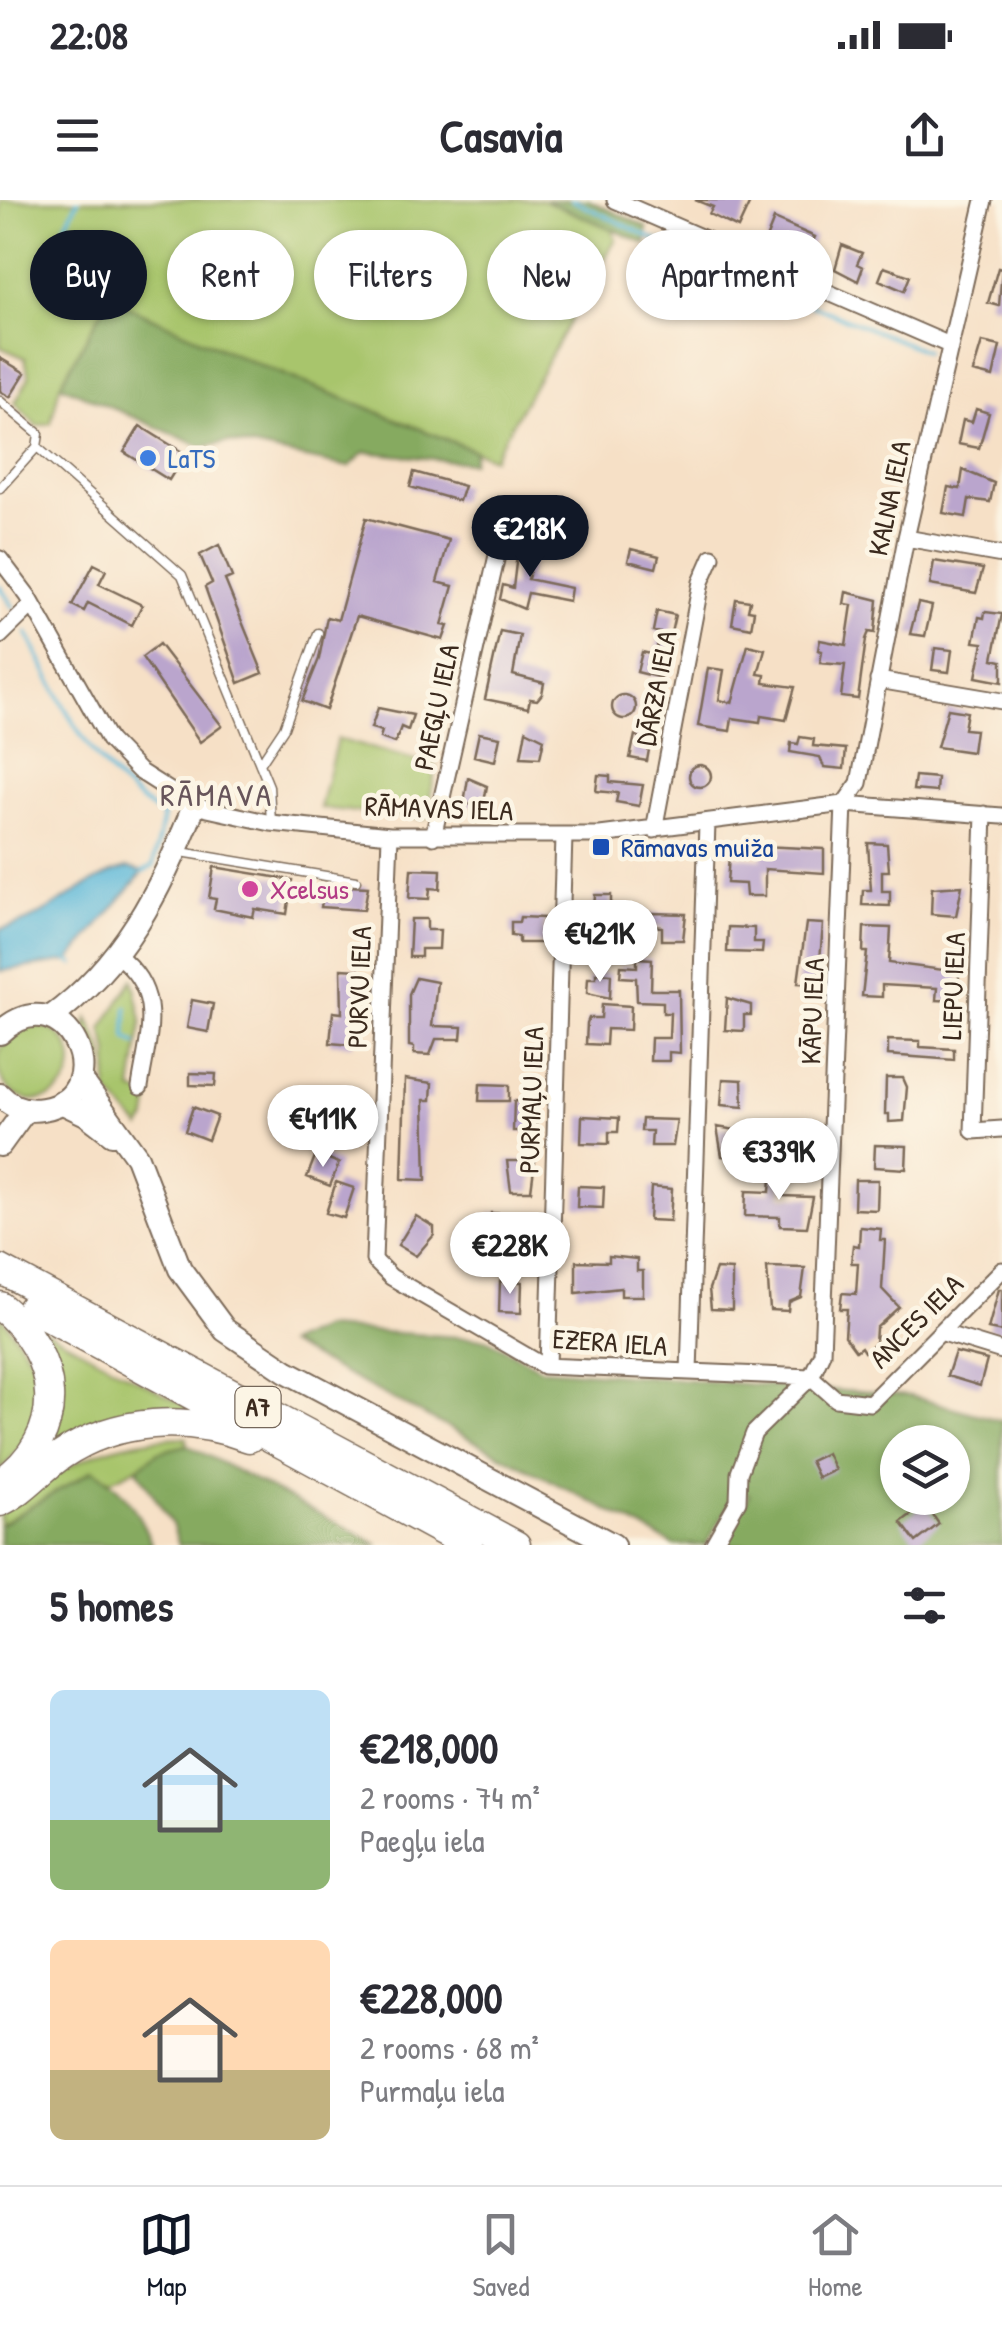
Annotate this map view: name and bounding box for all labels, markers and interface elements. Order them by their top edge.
text: 22:08 [50,9,128,61]
text: Casavia [440,105,563,166]
icon: menu [50,108,105,163]
icon: share [897,108,952,163]
chip: Buy [30,230,147,320]
chip: Rent [167,230,294,320]
chip: Filters [314,230,467,320]
chip: New [487,230,606,320]
chip: Apartment [626,230,833,320]
street label: KALNA IELA [858,437,920,559]
place label: LaTS [168,439,215,477]
marker: LaTS [137,447,159,469]
pin: €218K [460,495,600,580]
text: €218K [494,506,566,549]
street label: DĀRZA IELA [626,627,686,749]
street label: PAEGĻU IELA [404,640,468,774]
district label: RĀMAVA [160,773,274,816]
street label: RĀMAVAS IELA [364,786,514,830]
place label: Rāmavas muiža [621,828,774,866]
marker: Rāmavas muiža [590,836,612,858]
place label: Xcelsus [270,870,349,908]
marker: Xcelsus [239,878,261,900]
pin: €421K [530,900,670,985]
text: €421K [565,911,635,954]
street label: PURVU IELA [338,925,380,1049]
street label: LIEPU IELA [932,931,974,1040]
street label: KĀPU IELA [791,957,833,1065]
street label: PURMAĻU IELA [509,1025,553,1174]
pin: €411K [253,1085,393,1170]
text: €411K [289,1096,357,1139]
pin: €339K [709,1118,849,1203]
text: €339K [743,1129,815,1172]
pin: €228K [440,1212,580,1297]
text: €228K [472,1223,548,1266]
street label: ANCES IELA [861,1265,972,1376]
street label: EZERA IELA [551,1319,669,1365]
road number: A7 [236,1387,280,1427]
map controls [880,1425,970,1515]
button: layers [880,1425,970,1515]
text: 5 homes [50,1577,173,1634]
icon: filters [897,1578,952,1633]
text: €218,000 [360,1719,498,1776]
icon: home [130,1730,250,1850]
text: 2 rooms · 74 m² [360,1776,540,1819]
text: Paegļu iela [360,1819,485,1862]
text: €228,000 [360,1969,503,2026]
icon: home [130,1980,250,2100]
text: 2 rooms · 68 m² [360,2026,539,2069]
text: Purmaļu iela [360,2069,504,2112]
tab: Map [139,2207,194,2305]
tab: Saved [472,2207,530,2305]
tab: Home [808,2207,863,2305]

